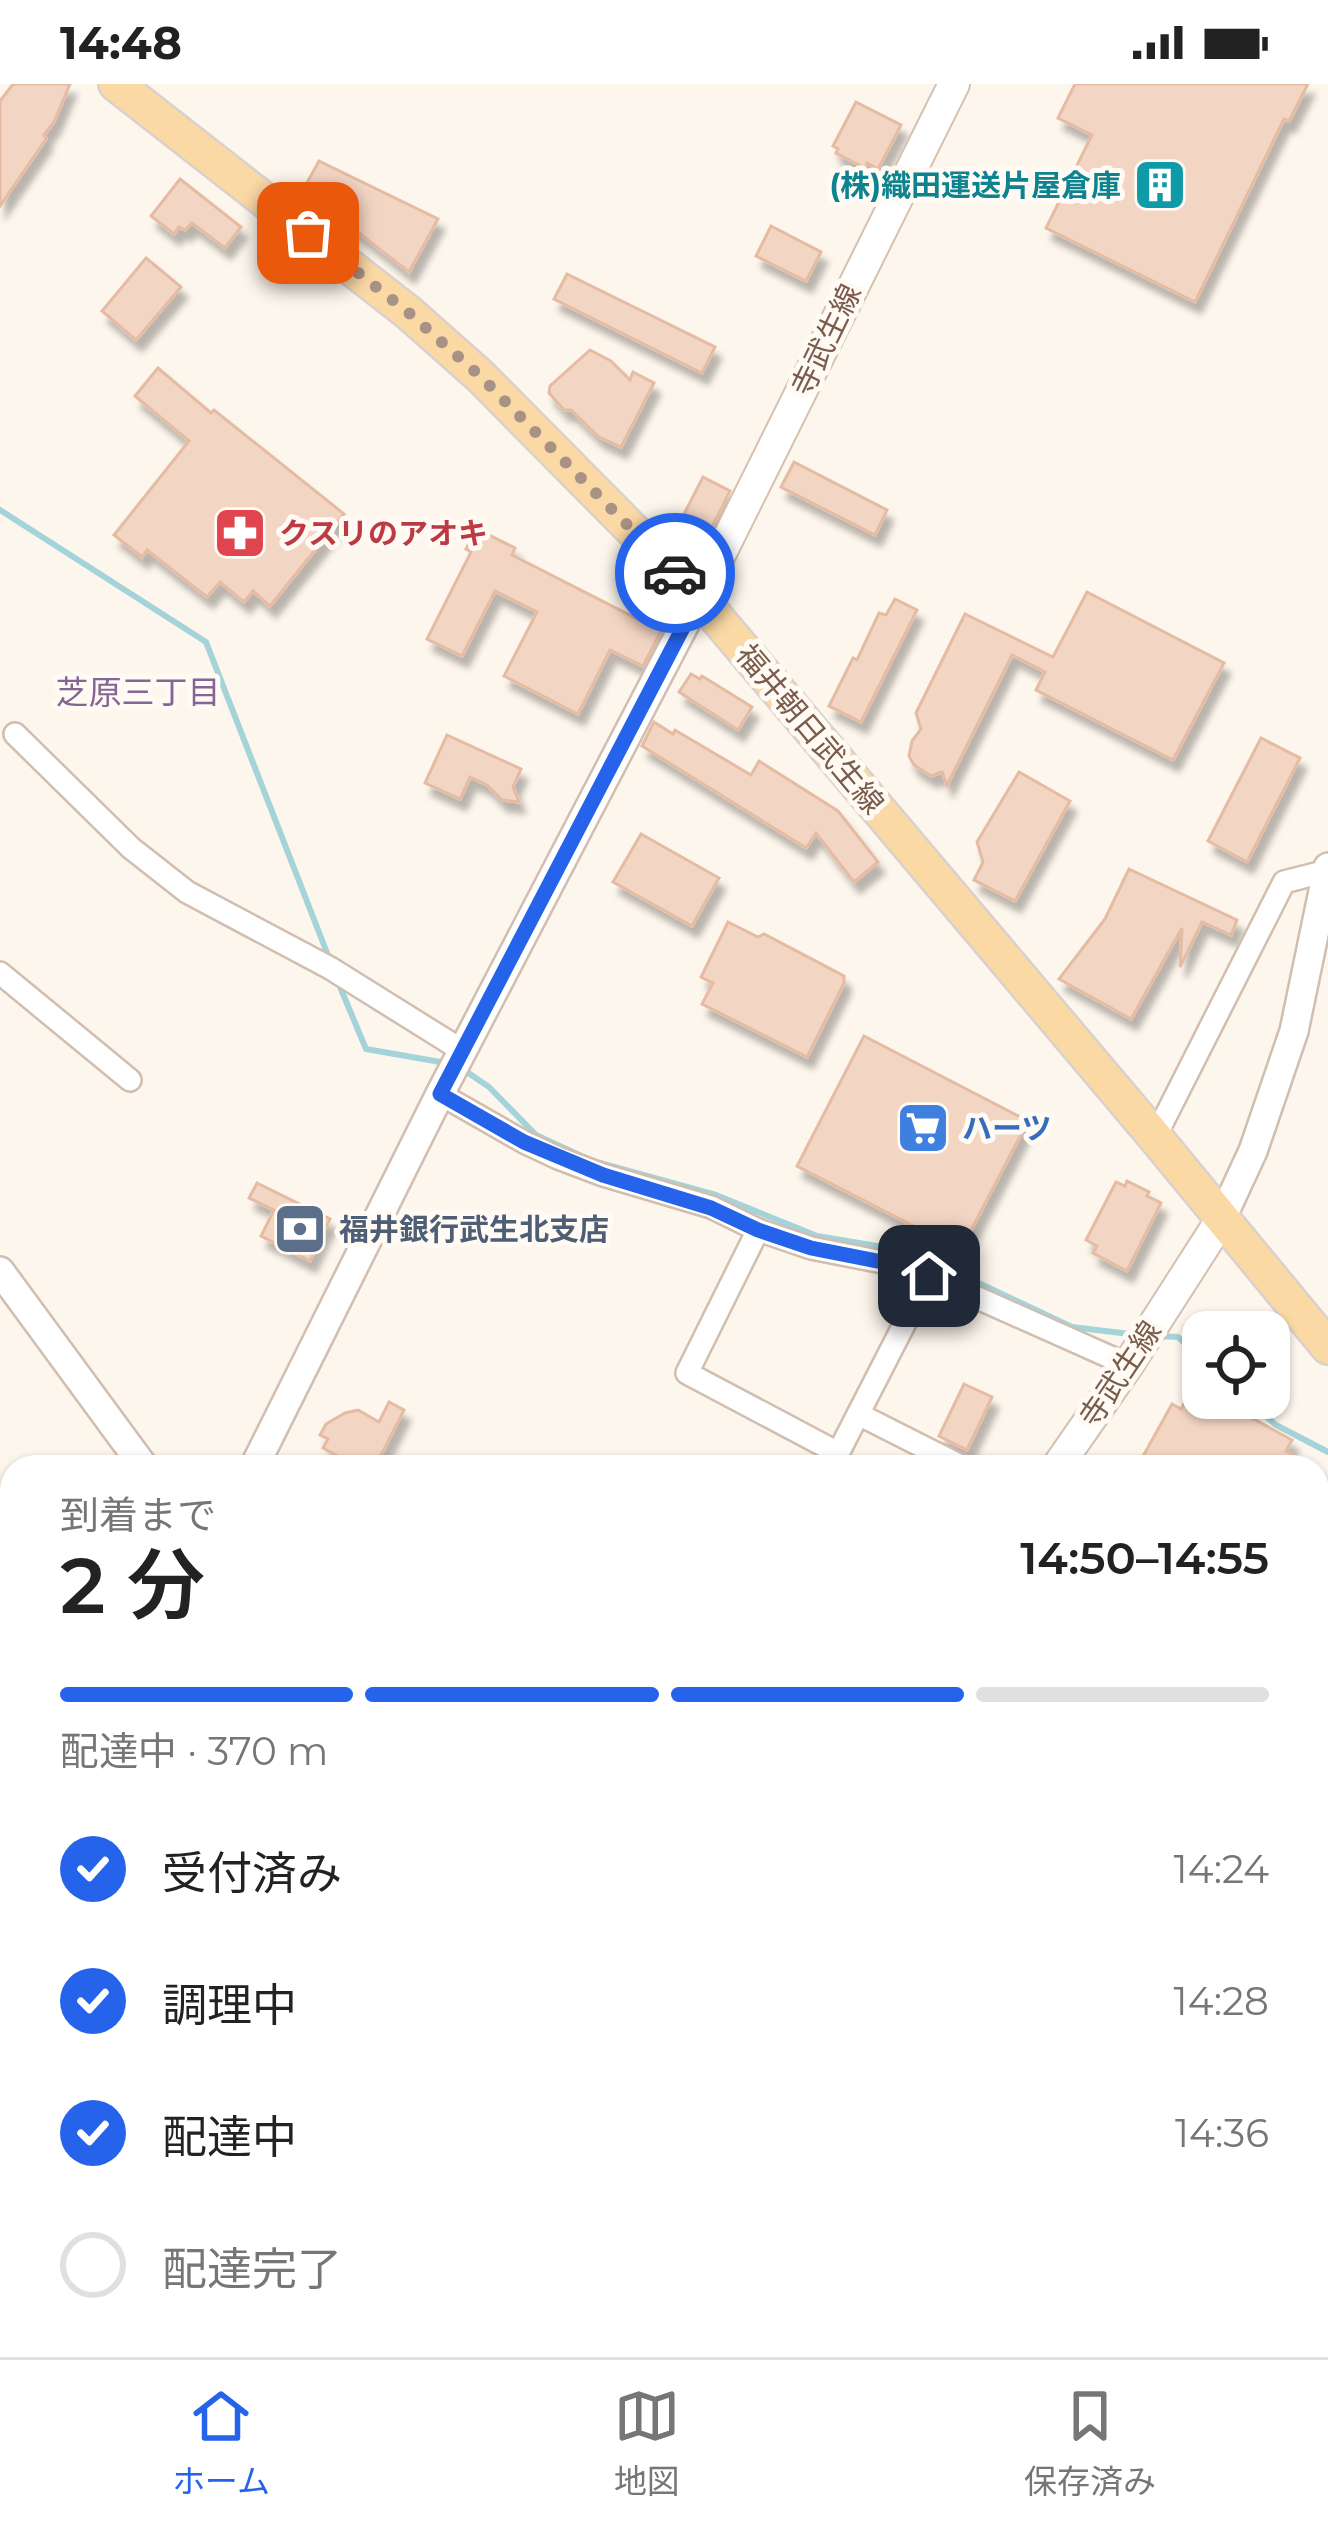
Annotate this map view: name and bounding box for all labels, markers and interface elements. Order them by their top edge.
text: 14:48 [60,15,182,70]
building icon: (株)織田運送片屋倉庫 [1132,157,1188,213]
place label: (株)織田運送片屋倉庫 [830,167,1121,204]
pin [257,182,359,284]
icon: bag [275,200,341,266]
street label: 寺武生線 [783,278,869,402]
pharmacy icon: クスリのアオキ [212,505,268,561]
courier [615,513,735,633]
place label: クスリのアオキ [279,515,488,552]
icon: car [642,540,708,606]
street label: 福井朝日武生線 [728,637,892,821]
district label: 芝原三丁目 [56,672,221,712]
supermarket icon: ハーツ [895,1100,951,1156]
place label: ハーツ [962,1110,1051,1147]
bank icon: 福井銀行武生北支店 [272,1201,328,1257]
place label: 福井銀行武生北支店 [339,1211,609,1248]
pin [878,1225,980,1327]
icon: home [896,1243,962,1309]
map controls [1182,1311,1290,1419]
button: locate [1182,1311,1290,1419]
street label: 寺武生線 [1071,1314,1169,1434]
text: 到着まで [60,1491,216,1539]
text: 14:50–14:55 [1020,1530,1269,1585]
text: 2 分 [60,1537,205,1633]
text: 配達中 · 370 m [60,1727,328,1775]
icon: check [60,1836,126,1902]
text: 受付済み [162,1845,342,1900]
text: 14:24 [1174,1845,1269,1893]
icon: check [60,1968,126,2034]
text: 調理中 [162,1977,297,2032]
text: 14:28 [1174,1977,1269,2025]
icon: check [60,2100,126,2166]
text: 配達中 [162,2109,297,2164]
text: 14:36 [1175,2109,1269,2157]
text: 配達完了 [162,2241,342,2296]
tab: ホーム [172,2383,270,2503]
tab: 地図 [614,2383,680,2503]
tab: 保存済み [1024,2383,1156,2503]

